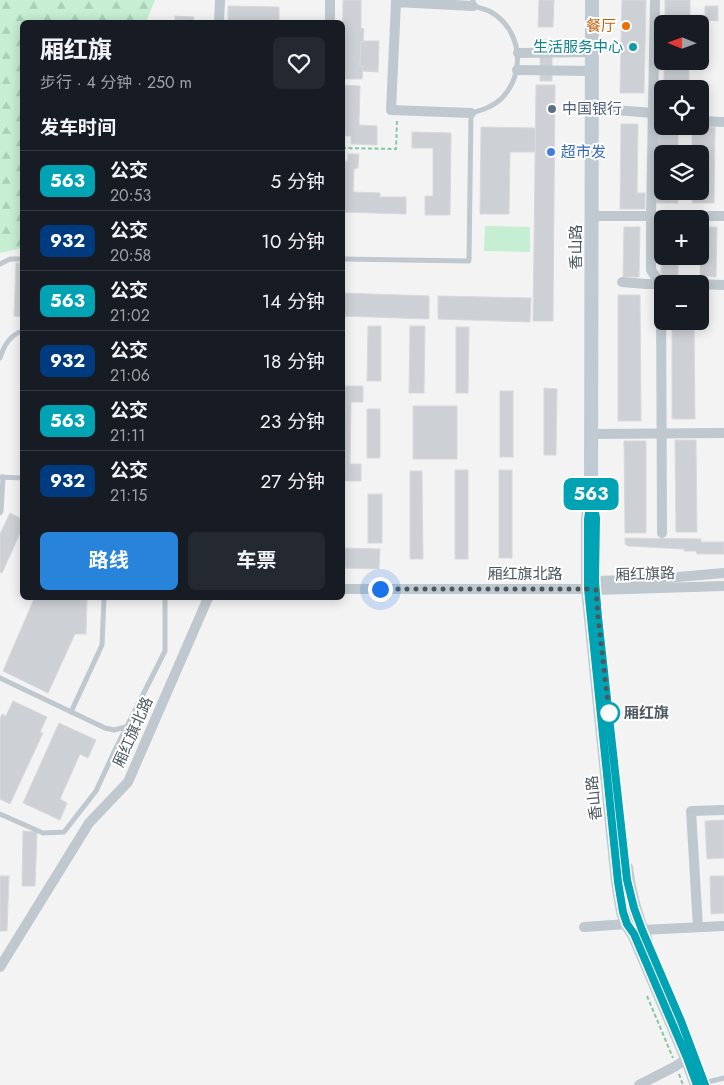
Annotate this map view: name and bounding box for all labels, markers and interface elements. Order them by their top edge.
place label: 餐厅 [586,15,616,37]
north arrow [654,15,709,70]
map controls [654,15,709,330]
marker: 餐厅 [620,20,632,32]
text: 厢红旗 [40,32,112,67]
place label: 生活服务中心 [533,36,623,58]
button: heart [273,37,325,89]
marker: 生活服务中心 [627,41,639,53]
text: 步行 · 4 分钟 · 250 m [40,71,192,94]
button: locate [654,80,709,135]
place label: 中国银行 [562,98,622,120]
marker: 中国银行 [546,103,558,115]
text: 发车时间 [40,114,116,141]
place label: 超市发 [561,141,606,163]
button: layers [654,145,709,200]
marker: 超市发 [545,146,557,158]
text: 公交 [110,157,148,184]
text: 563 [50,168,85,194]
text: 5 分钟 [271,168,325,195]
text: 20:53 [110,184,151,207]
button: + [654,210,709,265]
text: 公交 [110,217,148,244]
street label: 香山路 [565,224,587,270]
text: 932 [50,228,85,254]
text: 10 分钟 [261,228,325,255]
text: 20:58 [110,244,151,267]
button: − [654,275,709,330]
text: 公交 [110,277,148,304]
text: 563 [50,288,85,314]
text: 14 分钟 [262,288,325,315]
text: 21:02 [110,304,150,327]
text: 公交 [110,337,148,364]
text: 932 [50,348,85,374]
text: 18 分钟 [262,348,325,375]
text: 21:06 [110,364,150,387]
text: 公交 [110,397,148,424]
text: 563 [50,408,85,434]
text: 23 分钟 [260,408,325,435]
text: 21:11 [110,424,146,447]
text: 公交 [110,457,148,484]
text: 932 [50,468,85,494]
text: 27 分钟 [261,468,325,495]
line badge: 563 [562,478,620,510]
text: 563 [574,481,608,507]
text: 21:15 [110,484,147,507]
button: 路线 [40,532,178,590]
button: 车票 [188,532,325,590]
street label: 厢红旗路 [615,562,675,586]
street label: 厢红旗北路 [487,563,563,585]
your location [368,577,393,602]
street label: 厢红旗北路 [108,693,158,771]
marker: 厢红旗 [598,702,620,724]
place label: 厢红旗 [624,702,669,724]
street label: 香山路 [581,774,607,822]

